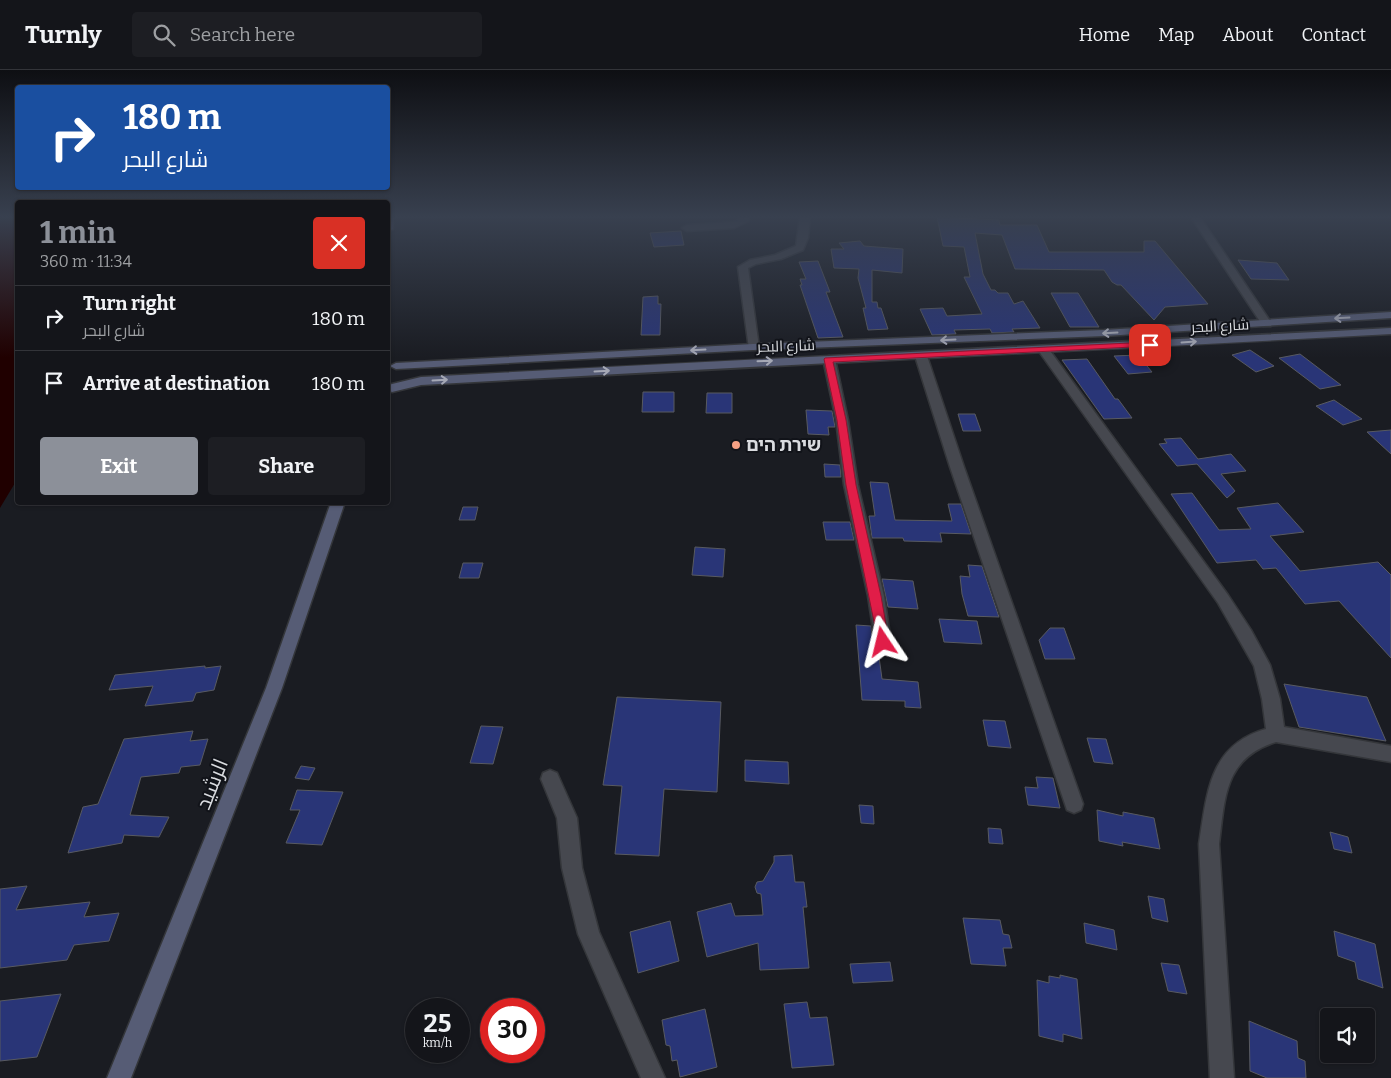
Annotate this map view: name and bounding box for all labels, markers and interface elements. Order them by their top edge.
search box [132,12,482,57]
text: Turnly [25,21,102,49]
icon: search [150,21,178,49]
text: Search here [190,23,295,46]
text: Home [1079,24,1130,46]
text: Map [1158,24,1194,46]
text: About [1222,24,1273,46]
text: Contact [1301,24,1366,46]
text: 180 m [123,96,221,138]
icon: right [40,105,105,170]
text: شارع البحر [123,146,208,173]
text: 1 min [40,215,116,251]
button: close [313,217,365,269]
text: 360 m · 11:34 [40,252,132,271]
text: Turn right [83,292,176,315]
icon: right [40,304,68,332]
text: 180 m [312,307,365,330]
one-way arrow [1335,313,1351,322]
street label: شارع البحر [1189,315,1250,339]
text: شارع البحر [83,321,145,340]
pin [1129,324,1171,366]
one-way arrow [1103,328,1119,337]
icon: arrive [1136,331,1164,359]
one-way arrow [940,335,956,345]
street label: شارع البحر [756,336,815,358]
one-way arrow [1181,338,1197,347]
one-way arrow [691,346,707,355]
one-way arrow [756,357,772,366]
one-way arrow [594,366,610,375]
icon: arrive [40,369,68,397]
text: Arrive at destination [83,372,270,395]
text: 180 m [312,372,365,395]
one-way arrow [432,376,448,385]
place label: שירת הים [746,434,821,456]
button: Exit [40,437,198,495]
button: Share [208,437,365,495]
marker: שירת הים [730,439,742,451]
position arrow [856,615,908,667]
street label: الرشيد [190,755,234,813]
speed limit sign: 30 [480,998,545,1063]
map controls [1320,1008,1375,1063]
button: sound [1320,1008,1375,1063]
text: 25 [424,1009,451,1039]
text: km/h [423,1036,452,1050]

